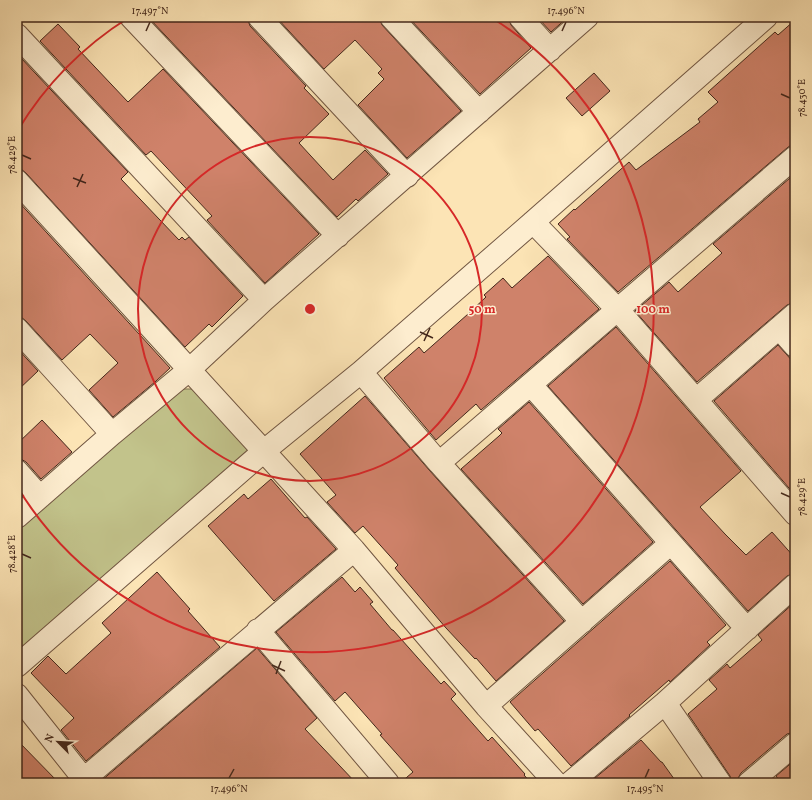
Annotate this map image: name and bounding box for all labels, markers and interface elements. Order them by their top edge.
text: 17.497°N [132,4,169,18]
text: 17.496°N [547,4,585,18]
text: 78.430°E [795,79,809,117]
text: 78.429°E [5,136,19,174]
centre of rings [303,302,317,316]
text: 50 m [468,302,496,318]
text: 100 m [636,302,670,318]
text: 78.429°E [795,478,809,516]
text: 78.428°E [5,535,19,573]
north arrow [38,722,78,762]
text: N [42,732,59,745]
text: 17.496°N [210,782,248,796]
text: 17.495°N [627,782,664,796]

